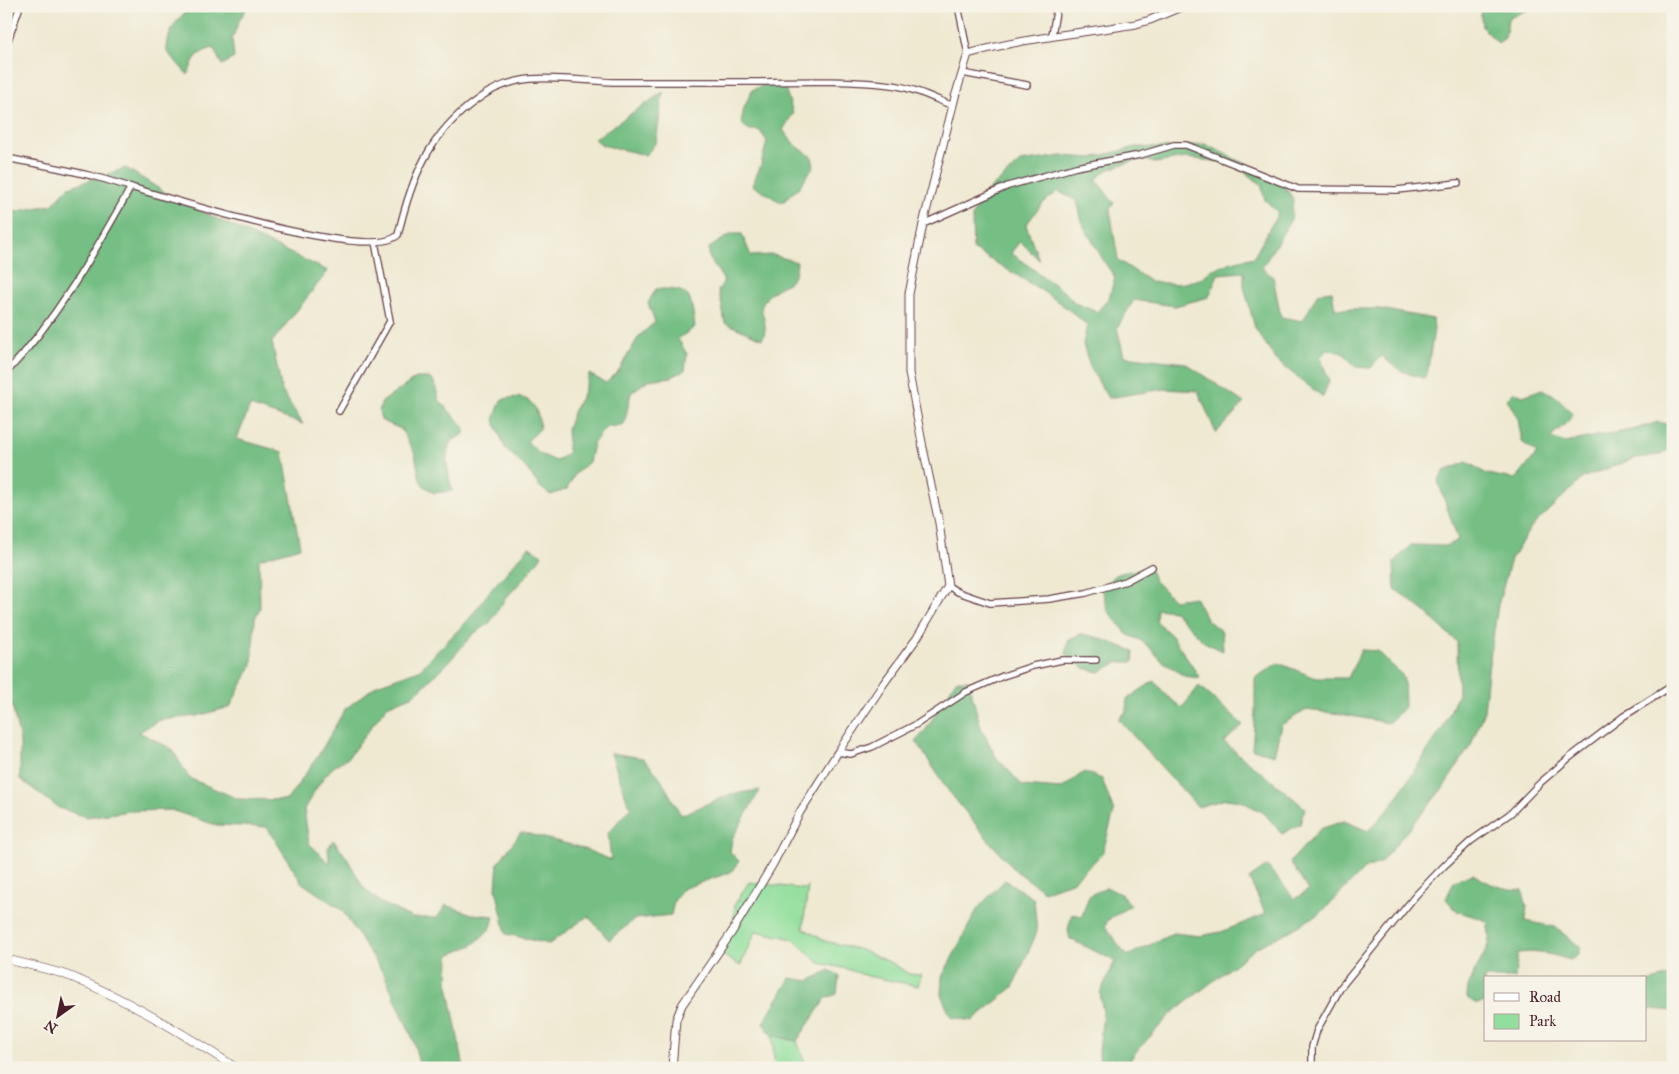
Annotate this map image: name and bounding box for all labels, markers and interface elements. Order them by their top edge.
legend [1484,976,1646,1042]
text: Road [1529,988,1561,1006]
north arrow [32,992,82,1042]
text: Park [1529,1012,1556,1030]
text: N [41,1016,61,1037]

